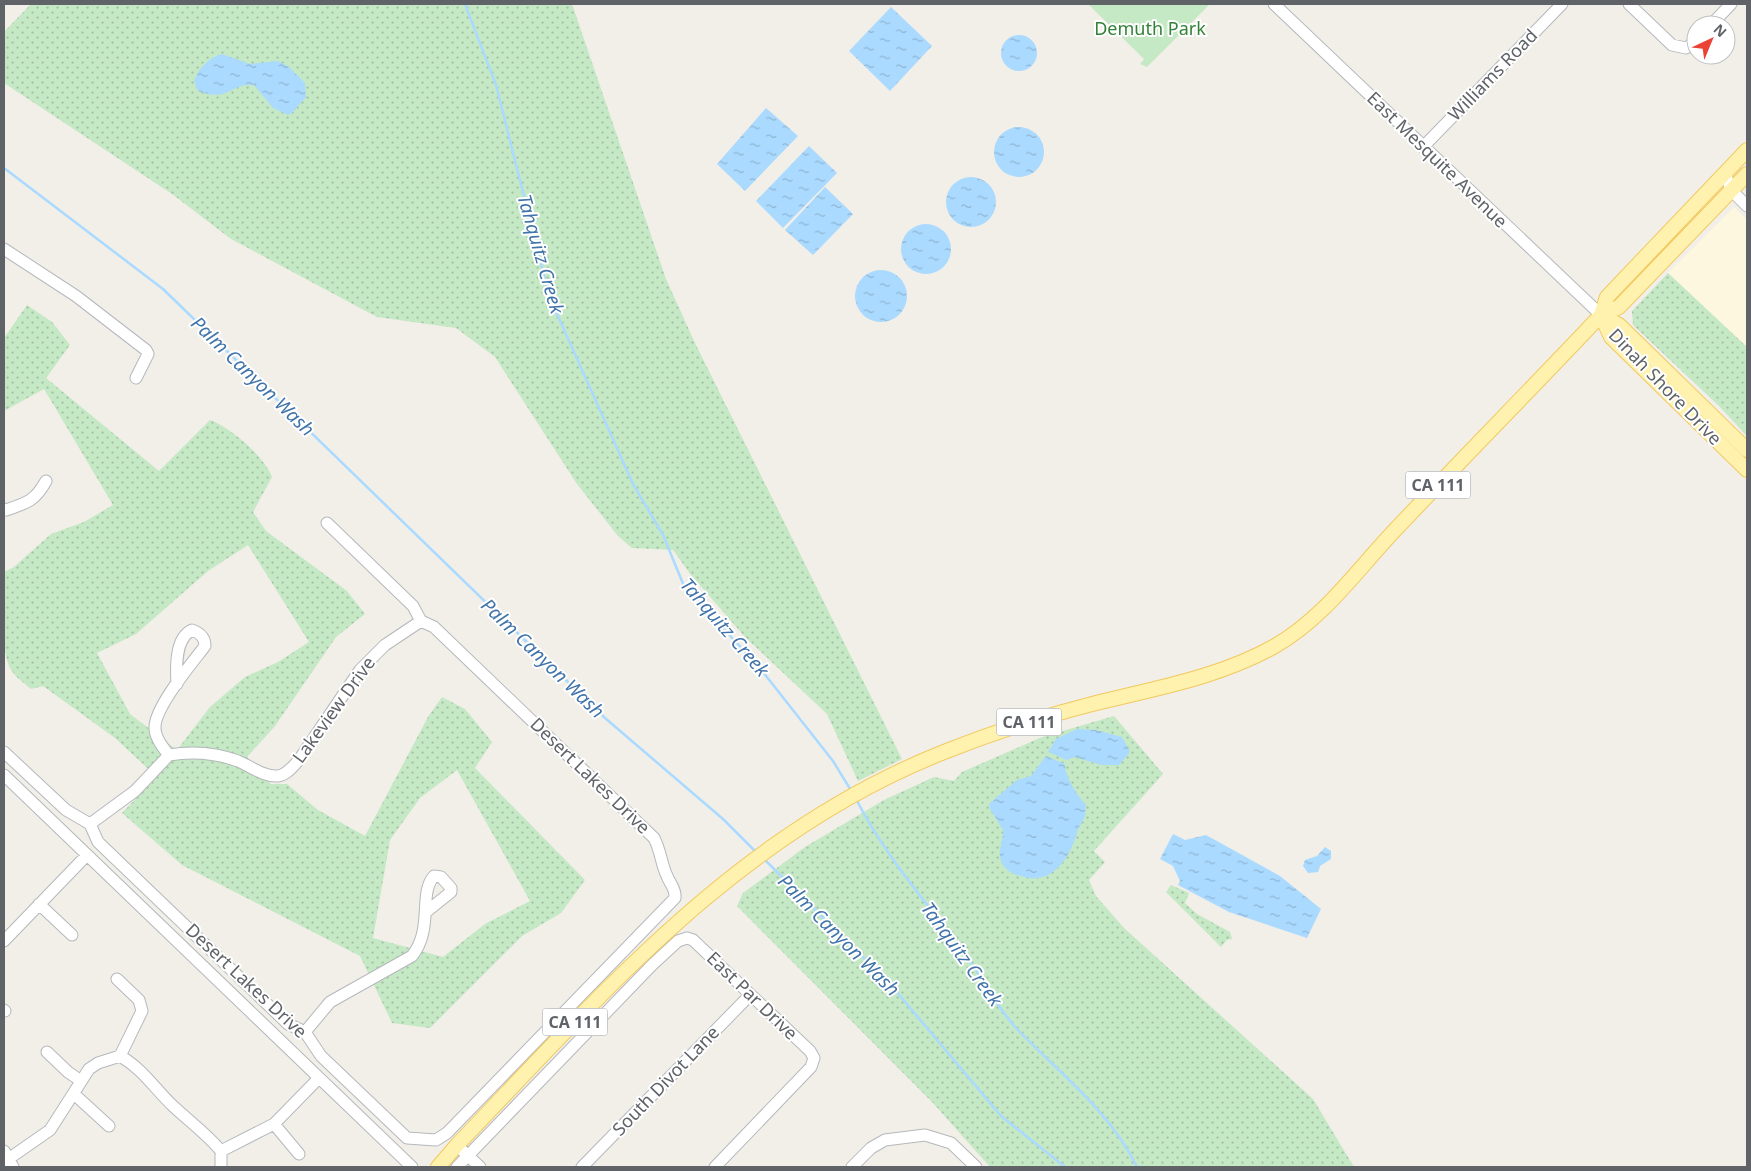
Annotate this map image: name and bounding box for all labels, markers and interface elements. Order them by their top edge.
north arrow [1686,15,1736,65]
park label: Demuth Park [1094,16,1206,40]
text: N [1710,19,1731,41]
street label: Williams Road [1442,23,1542,125]
street label: East Mesquite Avenue [1362,86,1513,233]
water label: Tahquitz Creek [512,191,571,317]
water label: Palm Canyon Wash [186,310,320,442]
street label: Dinah Shore Drive [1604,323,1728,450]
road number: CA 111 [1406,472,1470,498]
water label: Tahquitz Creek [675,572,776,682]
water label: Palm Canyon Wash [476,592,610,724]
street label: Lakeview Drive [286,651,380,767]
road number: CA 111 [996,709,1062,736]
street label: Desert Lakes Drive [526,712,656,839]
water label: Palm Canyon Wash [772,868,906,1002]
water label: Tahquitz Creek [915,897,1009,1012]
street label: Desert Lakes Drive [181,918,313,1043]
street label: East Par Drive [702,946,803,1045]
road number: CA 111 [542,1009,608,1036]
street label: South Divot Lane [607,1020,724,1140]

